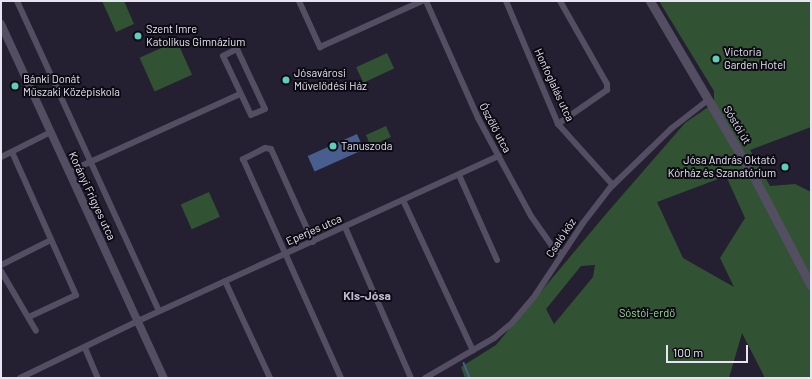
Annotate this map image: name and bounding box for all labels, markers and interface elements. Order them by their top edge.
place label: Szent Imre Katolikus Gimnázium [146,23,245,49]
marker: Szent Imre Katolikus Gimnázium [133,31,143,41]
street label: Honfoglalás utca [531,46,577,124]
place label: Victoria Garden Hotel [724,46,786,72]
marker: Victoria Garden Hotel [711,54,721,64]
place label: Jósavárosi Művelődési Ház [294,67,367,93]
place label: Bánki Donát Műszaki Középiskola [23,73,120,99]
marker: Jósavárosi Művelődési Ház [281,75,291,85]
marker: Bánki Donát Műszaki Középiskola [10,81,20,91]
street label: Ószőlő utca [476,101,514,155]
street label: Sóstói út [720,103,754,147]
place label: Tanuszoda [341,139,392,153]
marker: Tanuszoda [328,141,338,151]
street label: Korányi Frigyes utca [66,150,118,242]
place label: Jósa András Oktató Kórház és Szanatórium [668,154,776,180]
marker: Jósa András Oktató Kórház és Szanatórium [779,161,791,173]
street label: Eperjes utca [284,212,344,248]
street label: Csaló köz [543,216,579,260]
district label: KIs-Jósa [343,289,391,303]
park label: Sóstói-erdő [619,306,675,320]
scale bar [668,337,750,363]
text: 100 m [673,345,703,359]

